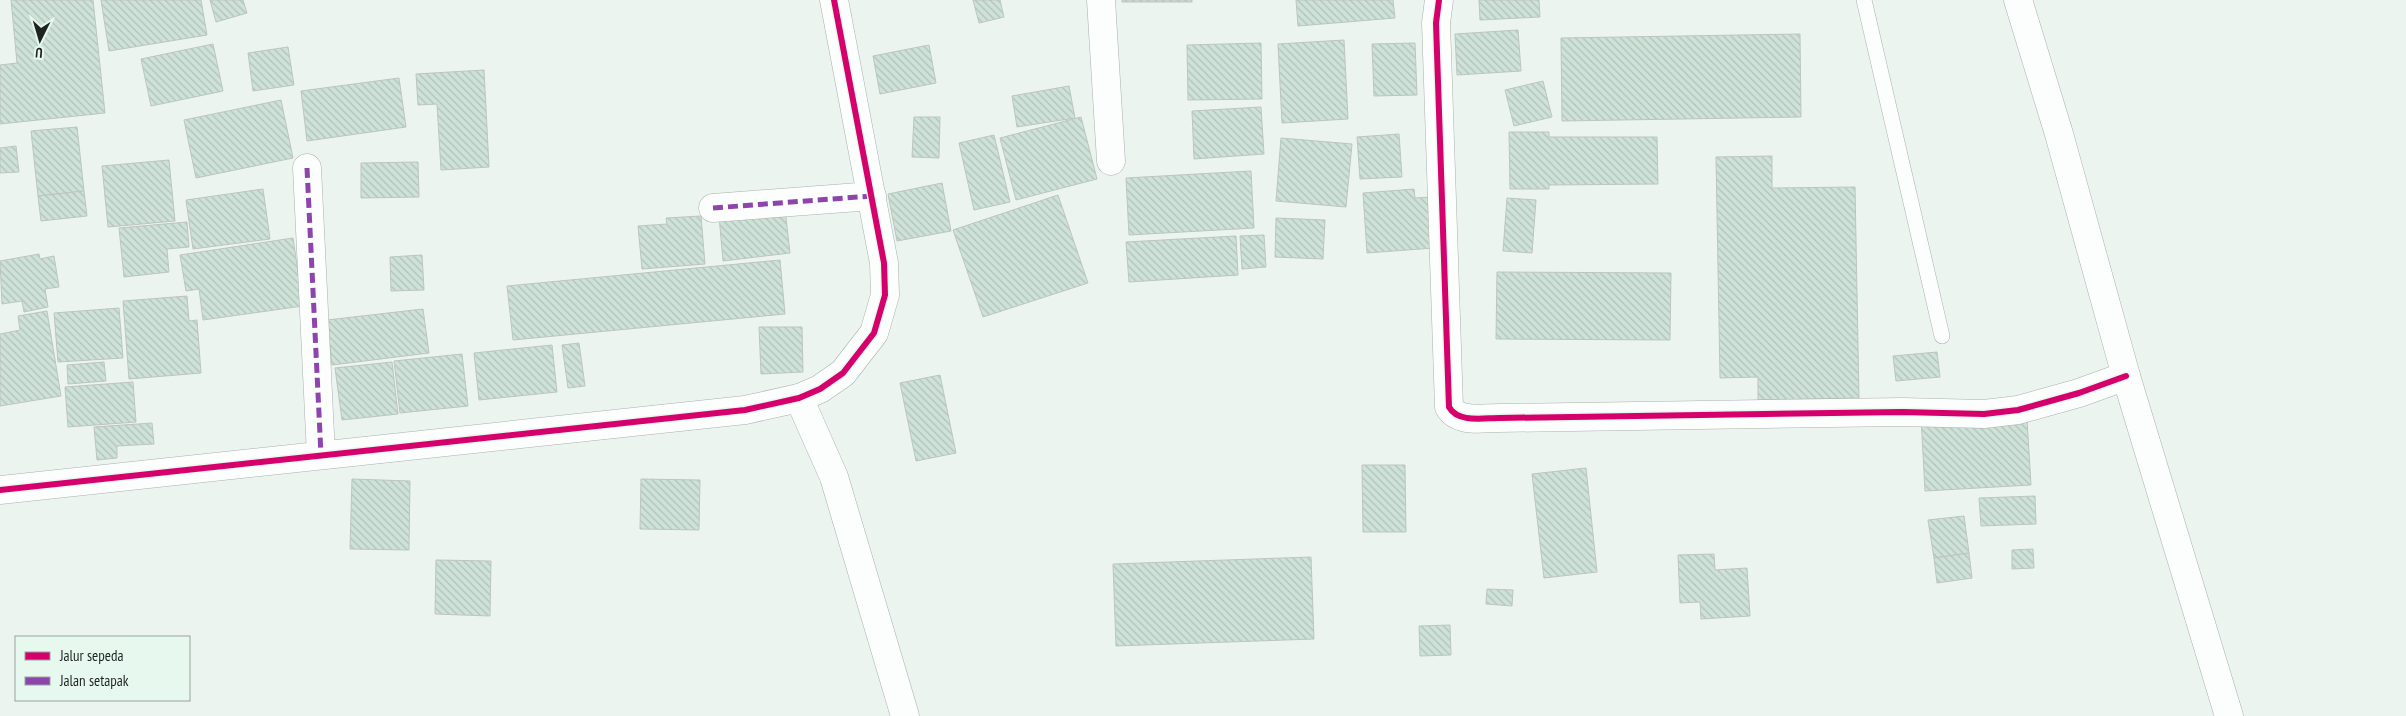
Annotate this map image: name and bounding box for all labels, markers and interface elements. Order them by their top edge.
north arrow [15,15,65,65]
text: U [34,44,43,62]
legend [15,636,190,701]
text: Jalur sepeda [59,646,123,665]
text: Jalan setapak [59,671,129,690]

